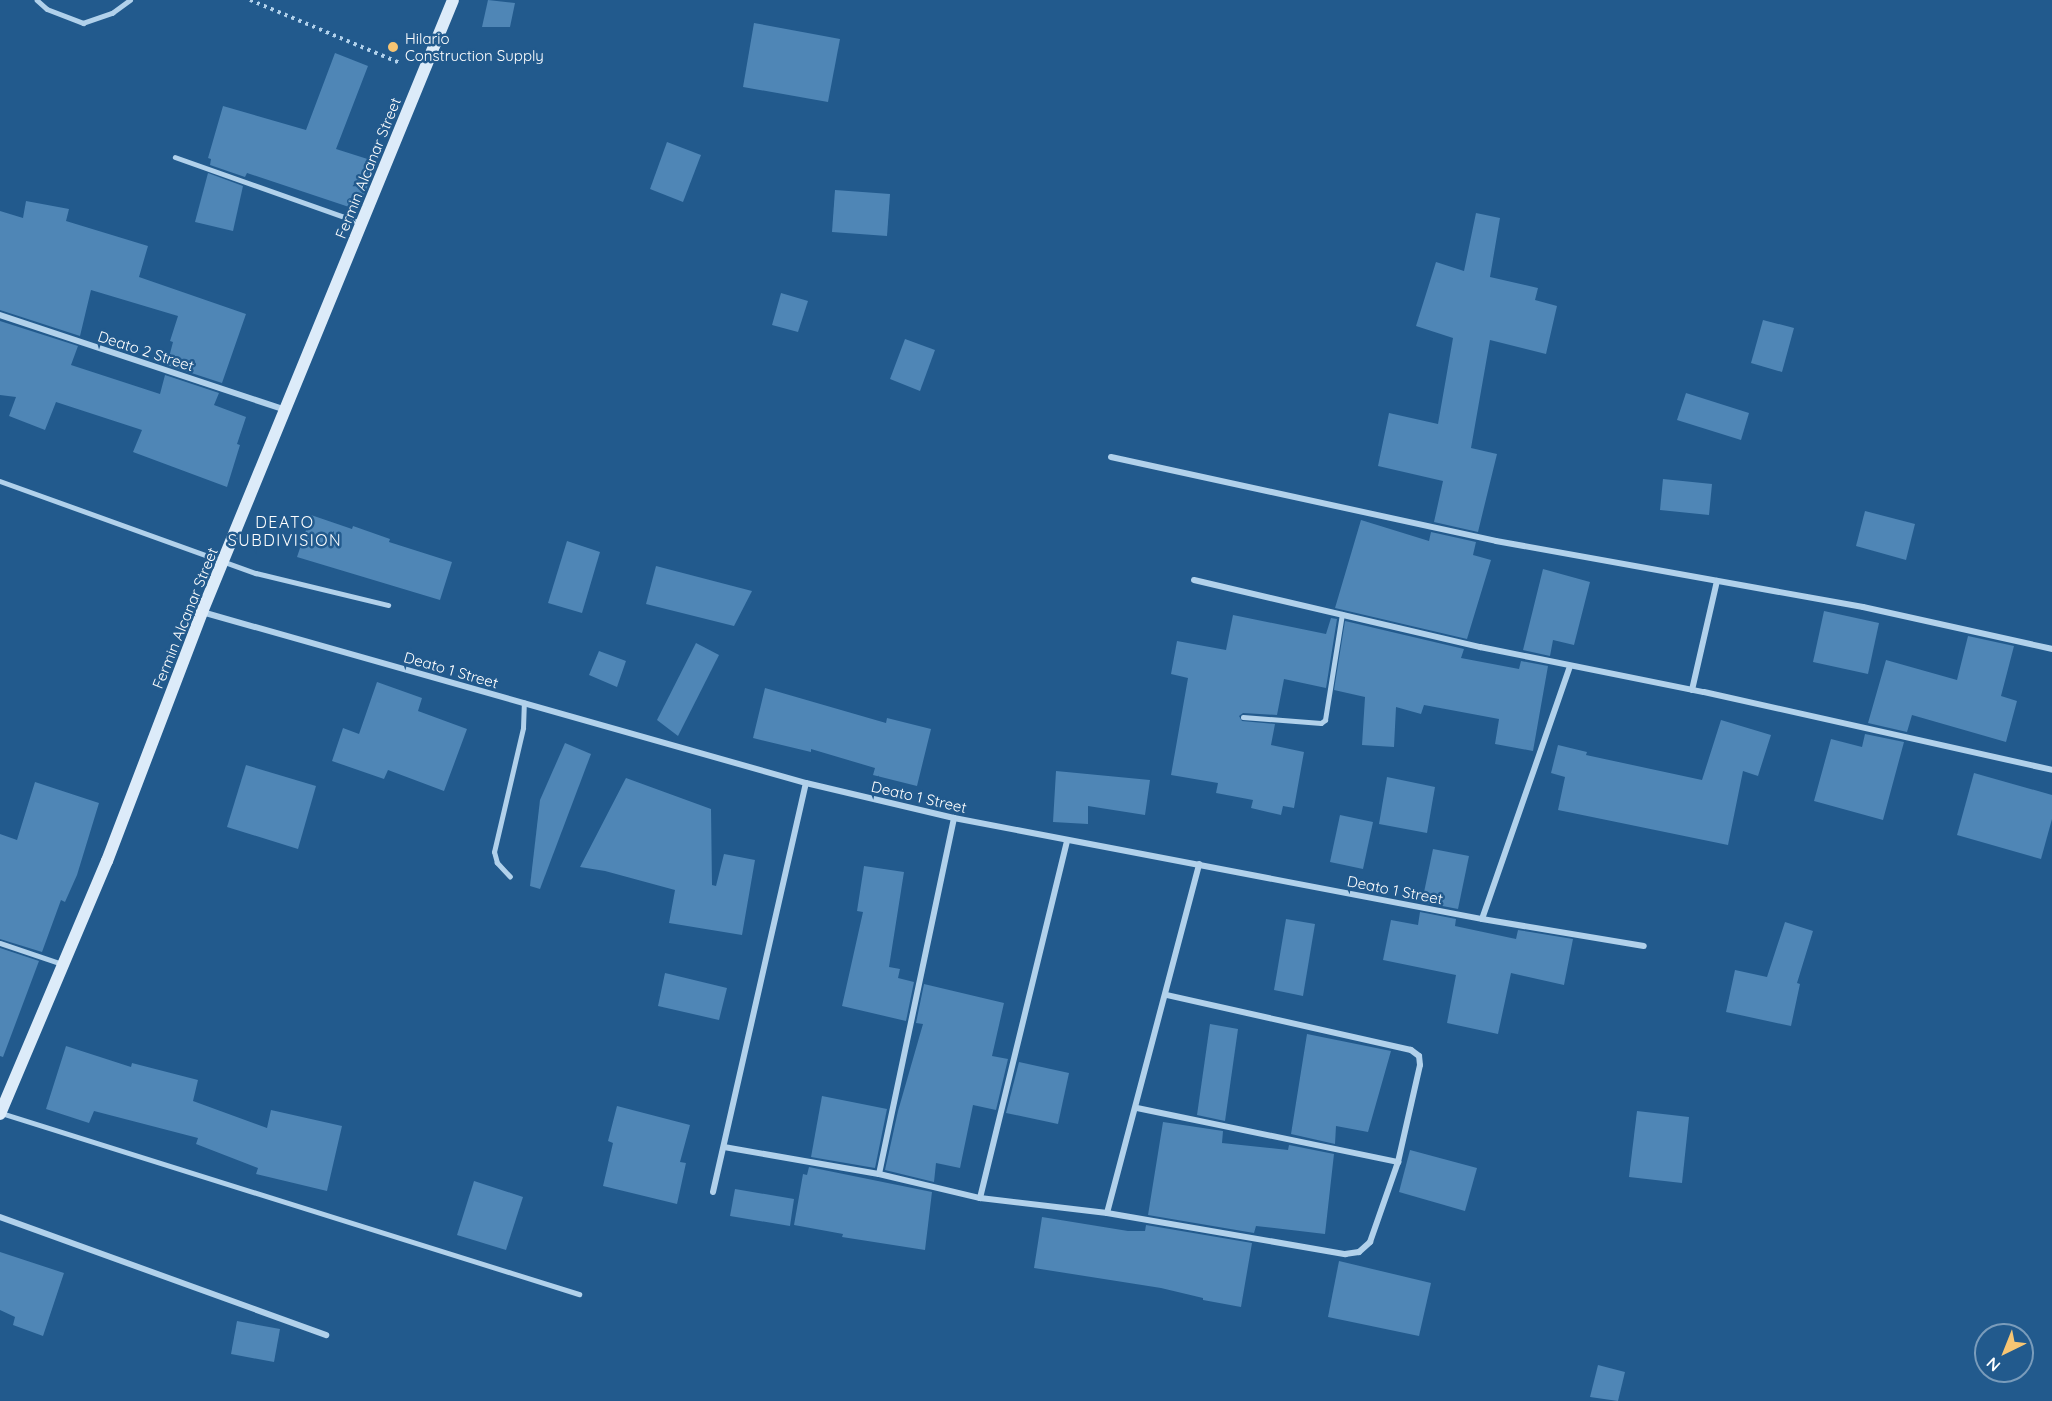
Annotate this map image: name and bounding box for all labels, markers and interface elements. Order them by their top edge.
place label: Hilario Construction Supply [405,29,544,64]
marker: Hilario Construction Supply [386,40,400,54]
street label: Fermin Alcanar Street [331,95,405,241]
street label: Deato 2 Street [96,327,196,375]
district label: DEATO SUBDIVISION [228,512,342,550]
street label: Fermin Alcanar Street [148,545,222,691]
street label: Deato 1 Street [402,648,500,692]
street label: Deato 1 Street [870,777,968,817]
street label: Deato 1 Street [1346,872,1444,908]
north arrow [1974,1323,2034,1383]
text: N [1982,1353,2004,1376]

